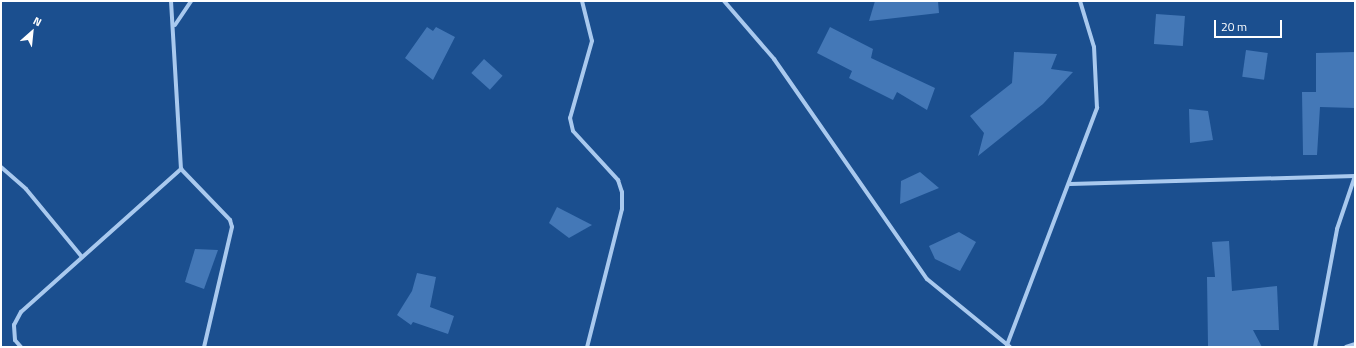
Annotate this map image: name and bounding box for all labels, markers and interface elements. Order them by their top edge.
north arrow [12,12,52,52]
text: N [30,12,44,30]
scale bar [1216,12,1284,38]
text: 20 m [1221,17,1247,36]

